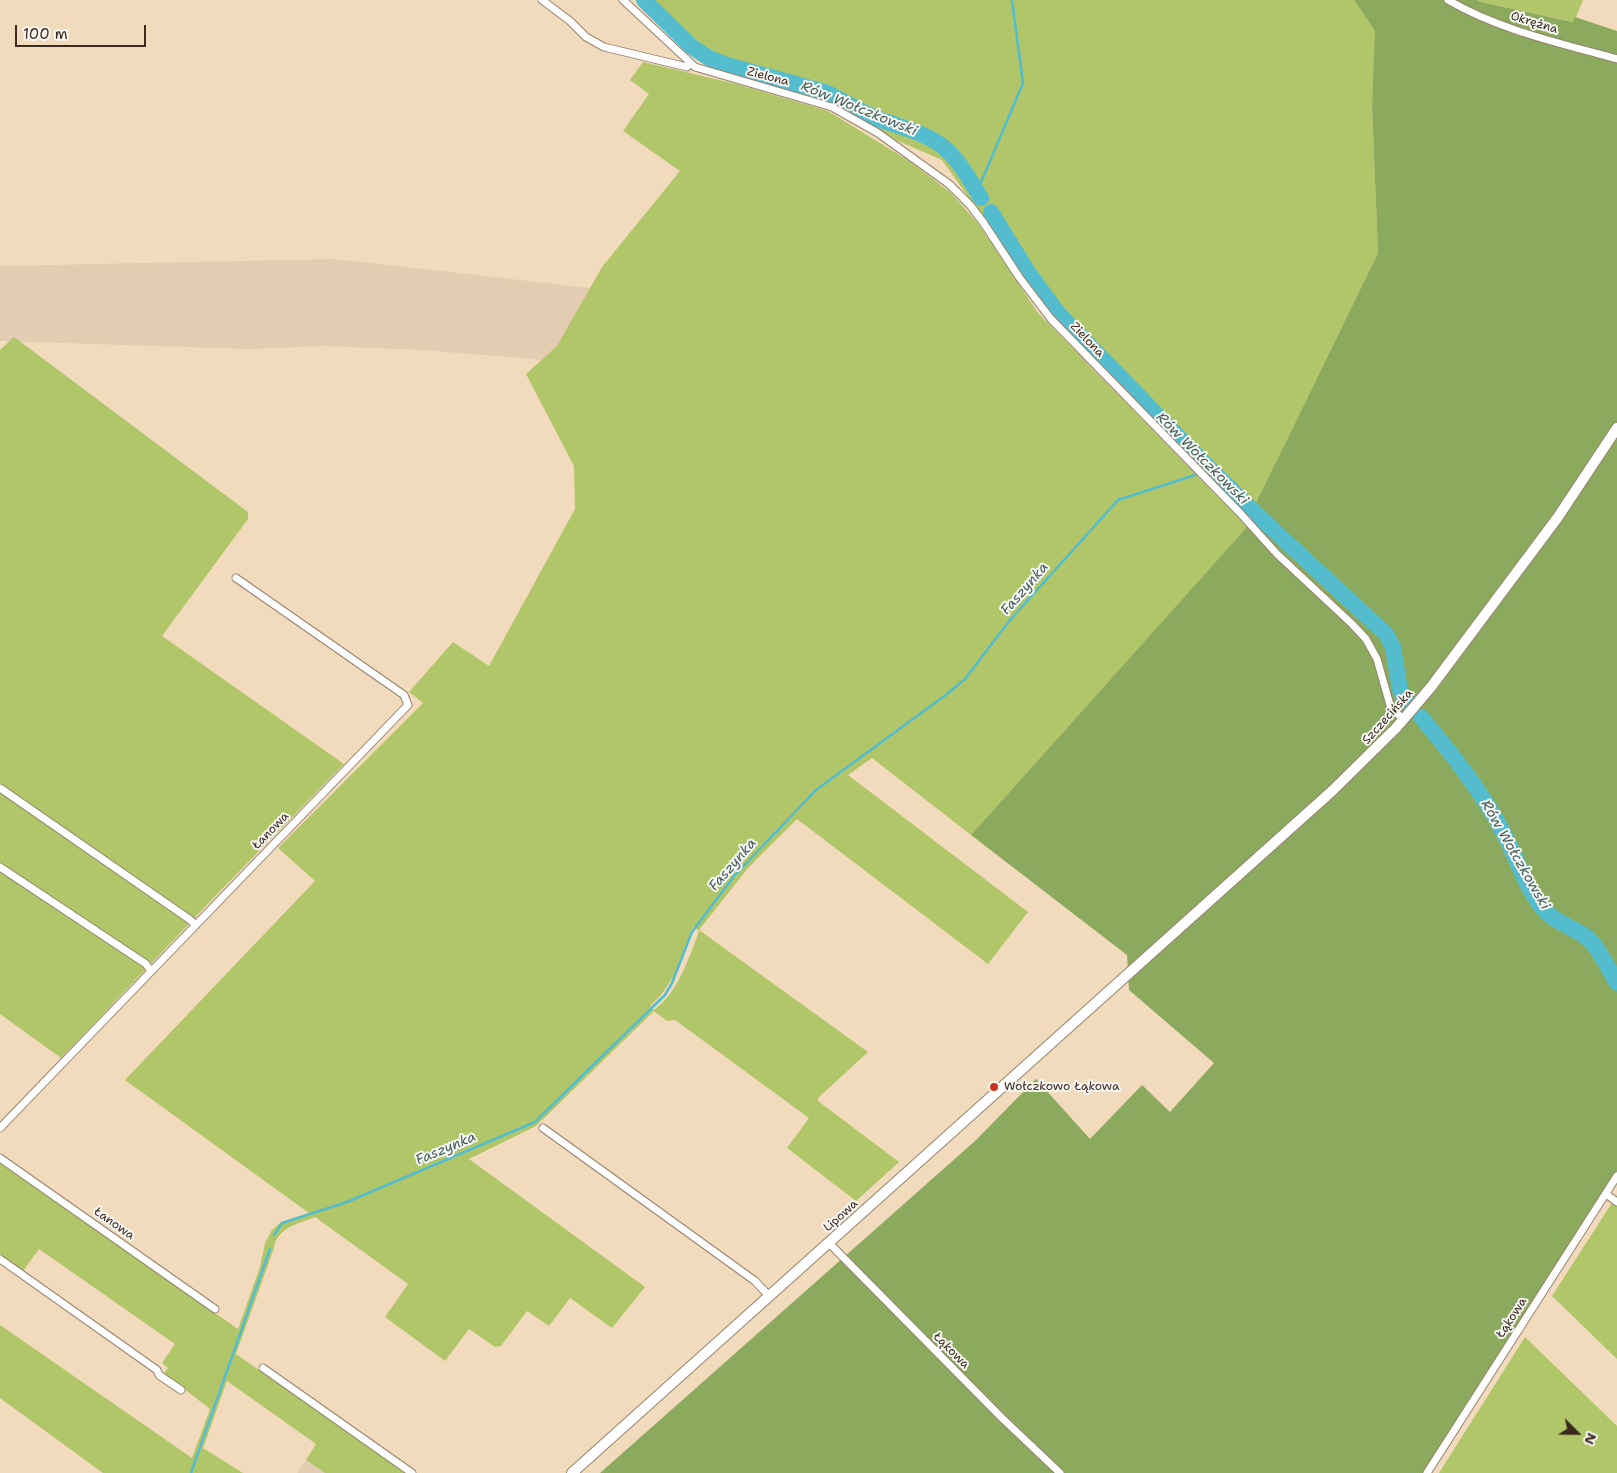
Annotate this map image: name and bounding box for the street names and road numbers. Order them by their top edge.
street label: Okrężna [1509,9,1559,37]
street label: Zielona [746,65,790,89]
street label: Zielona [1067,320,1107,360]
street label: Szczecińska [1360,687,1416,747]
street label: Łanowa [250,809,292,853]
street label: Lipowa [821,1197,861,1235]
street label: Łanowa [91,1205,137,1243]
street label: Łąkowa [1494,1295,1530,1341]
street label: Łąkowa [930,1330,972,1372]

